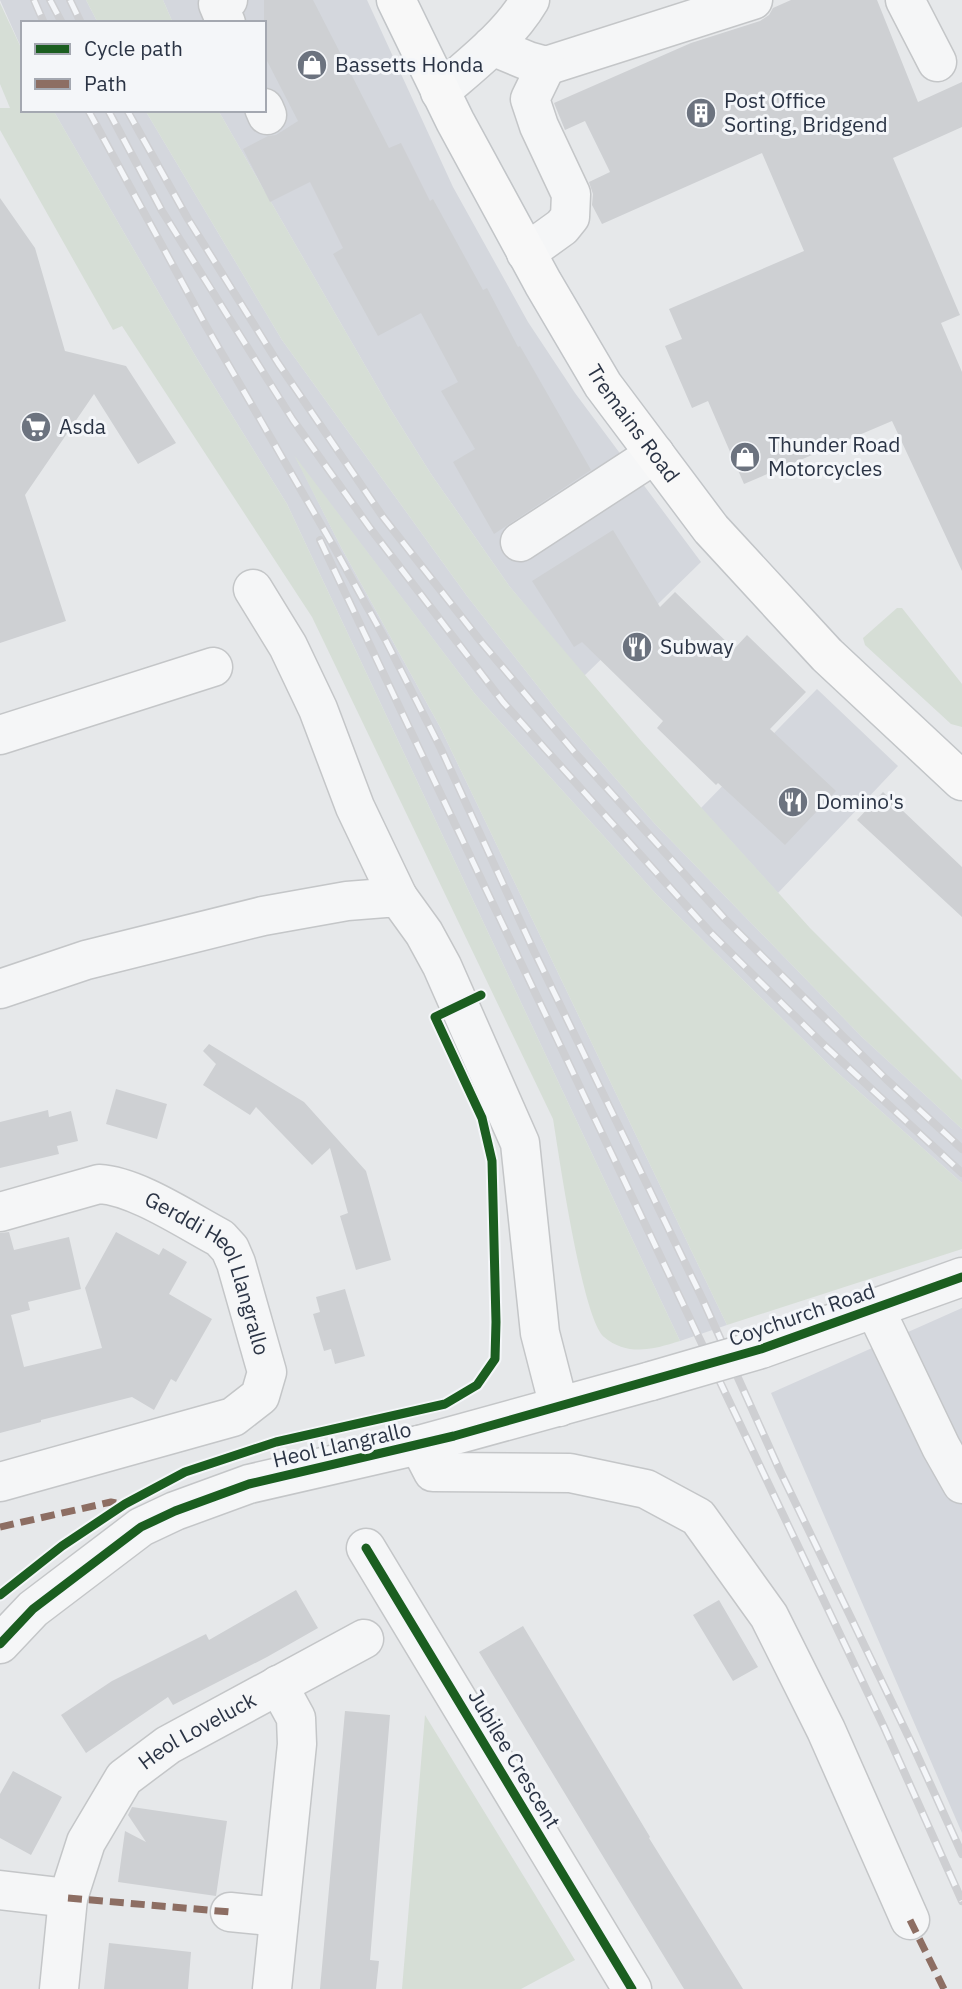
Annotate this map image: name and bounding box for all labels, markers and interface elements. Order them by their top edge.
legend [21,21,266,112]
text: Cycle path [84,34,183,62]
shop icon: Bassetts Honda [295,48,329,82]
place label: Bassetts Honda [335,50,483,78]
text: Path [84,69,127,97]
place label: Post Office Sorting, Bridgend [724,86,888,138]
building icon: Post Office Sorting, Bridgend [684,96,718,130]
street label: Tremains Road [581,359,686,488]
supermarket icon: Asda [19,410,53,444]
place label: Asda [59,412,106,440]
place label: Thunder Road Motorcycles [768,430,900,482]
shop icon: Thunder Road Motorcycles [728,440,762,474]
restaurant icon: Subway [620,630,654,664]
place label: Subway [660,632,734,660]
restaurant icon: Domino's [776,785,810,819]
place label: Domino's [816,787,904,815]
street label: Gerddi Heol Llangrallo [140,1184,277,1358]
street label: Coychurch Road [725,1276,878,1352]
street label: Heol Llangrallo [270,1415,414,1474]
street label: Jubilee Crescent [462,1684,567,1833]
street label: Heol Loveluck [132,1685,261,1776]

